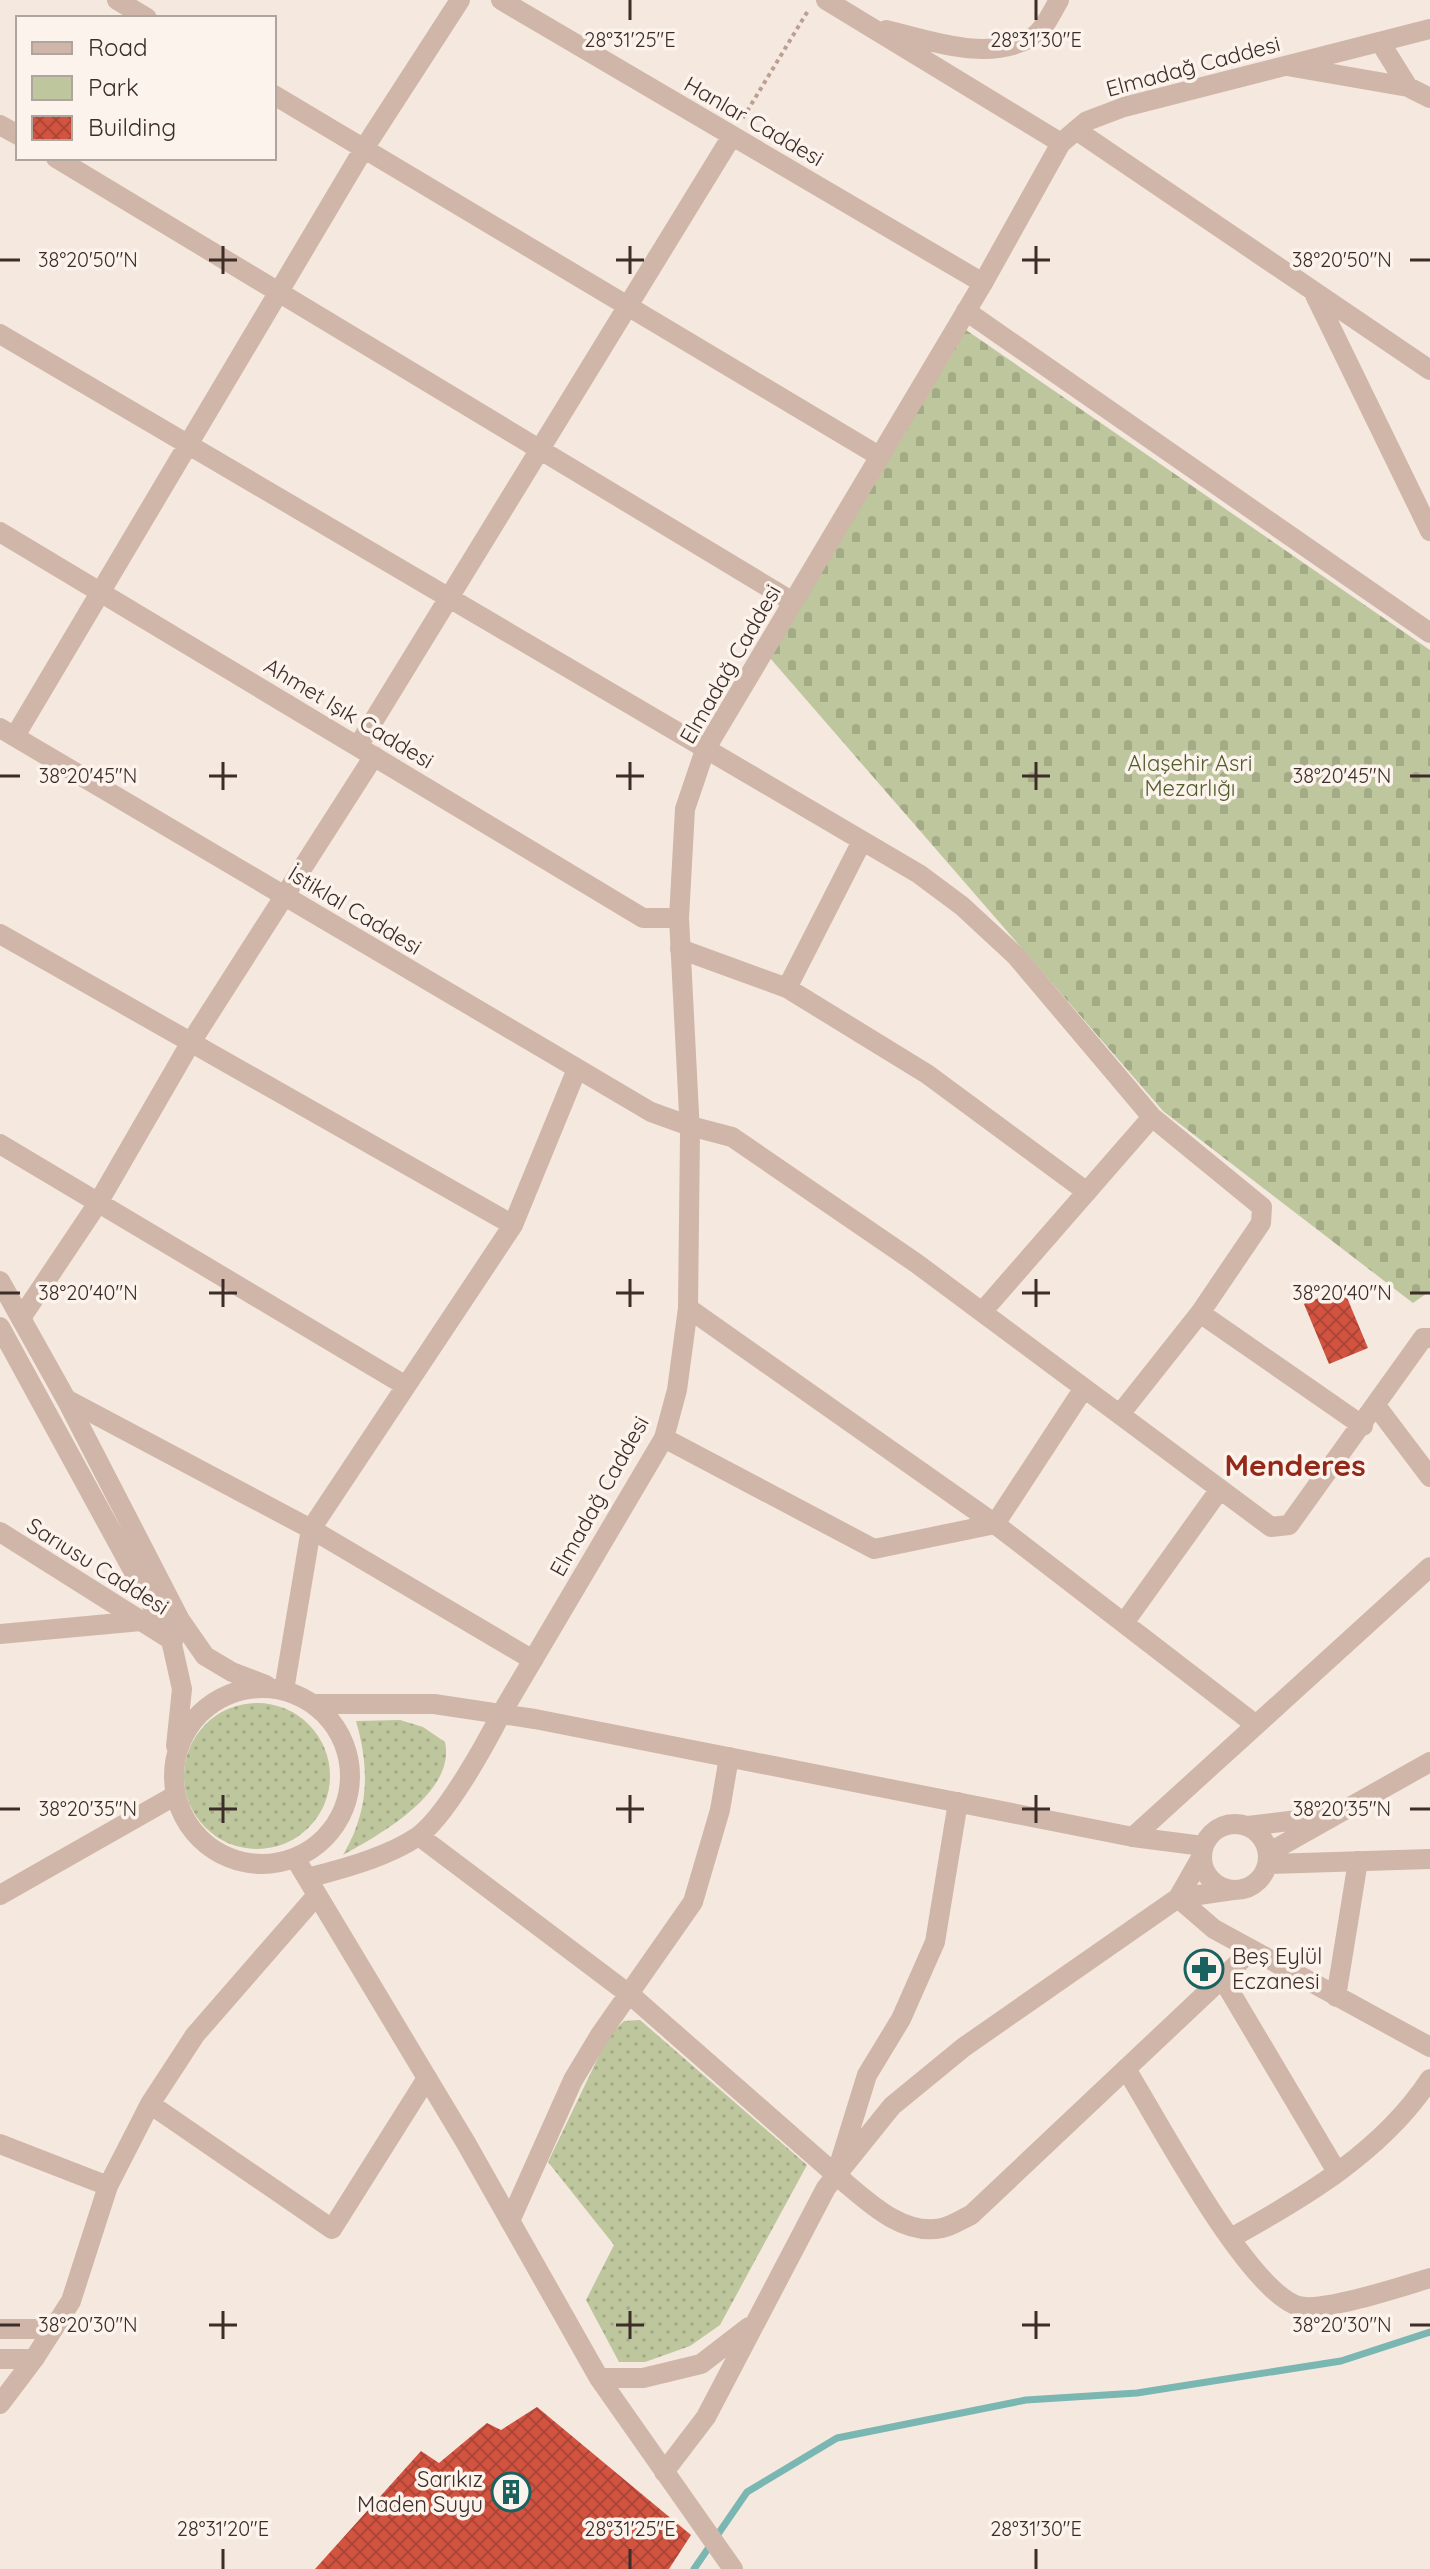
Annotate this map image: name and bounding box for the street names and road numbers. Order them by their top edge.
street label: Elmadağ Caddesi [1103,29,1283,103]
street label: Hanlar Caddesi [679,70,829,172]
street label: Elmadağ Caddesi [673,579,787,749]
street label: Ahmet Işık Caddesi [259,651,439,775]
street label: İstiklal Caddesi [283,859,427,961]
street label: Elmadağ Caddesi [543,1411,655,1581]
street label: Sarıusu Caddesi [22,1511,174,1621]

